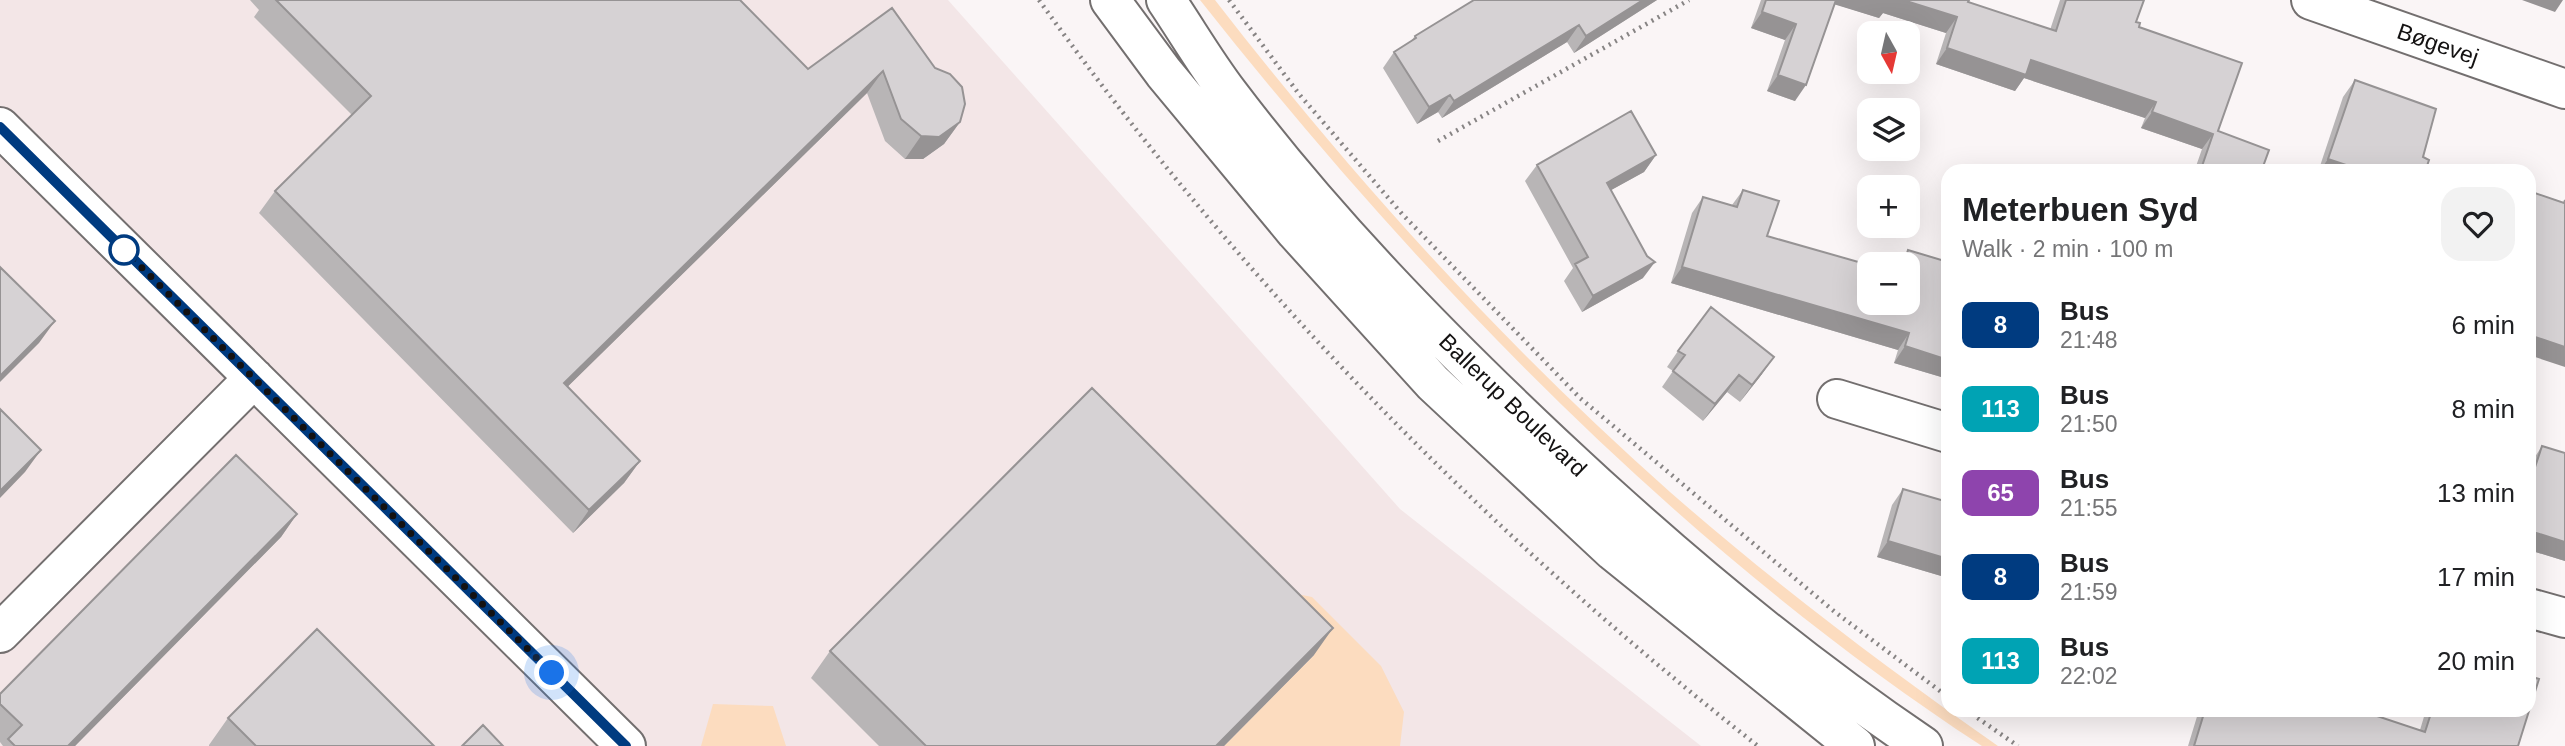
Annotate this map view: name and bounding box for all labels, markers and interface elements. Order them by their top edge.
street label: Bøgevej [2394,18,2482,70]
north arrow [1857,21,1920,84]
map controls [1857,21,1920,315]
button: layers [1857,98,1920,161]
button: + [1857,175,1920,238]
button: heart [2441,187,2515,261]
text: Meterbuen Syd [1962,191,2199,228]
unlabelled marker [109,235,139,265]
text: Walk · 2 min · 100 m [1962,236,2173,262]
button: − [1857,252,1920,315]
text: Bus [2060,296,2109,326]
text: 6 min [2451,310,2515,340]
text: 8 [1994,311,2007,338]
text: 21:48 [2060,327,2118,353]
street label: Ballerup Boulevard [1434,328,1592,482]
text: Bus [2060,380,2109,410]
text: 8 min [2451,394,2515,424]
text: 113 [1981,395,2020,422]
text: 21:50 [2060,411,2118,437]
text: Bus [2060,464,2109,494]
text: 13 min [2437,478,2515,508]
text: 65 [1987,479,2014,506]
text: 21:55 [2060,495,2118,521]
text: Bus [2060,548,2109,578]
text: 17 min [2437,562,2515,592]
text: 8 [1994,563,2007,590]
text: 21:59 [2060,579,2118,605]
text: Bus [2060,632,2109,662]
text: 20 min [2437,646,2515,676]
text: 113 [1981,647,2020,674]
your location [534,655,569,690]
text: 22:02 [2060,663,2118,689]

